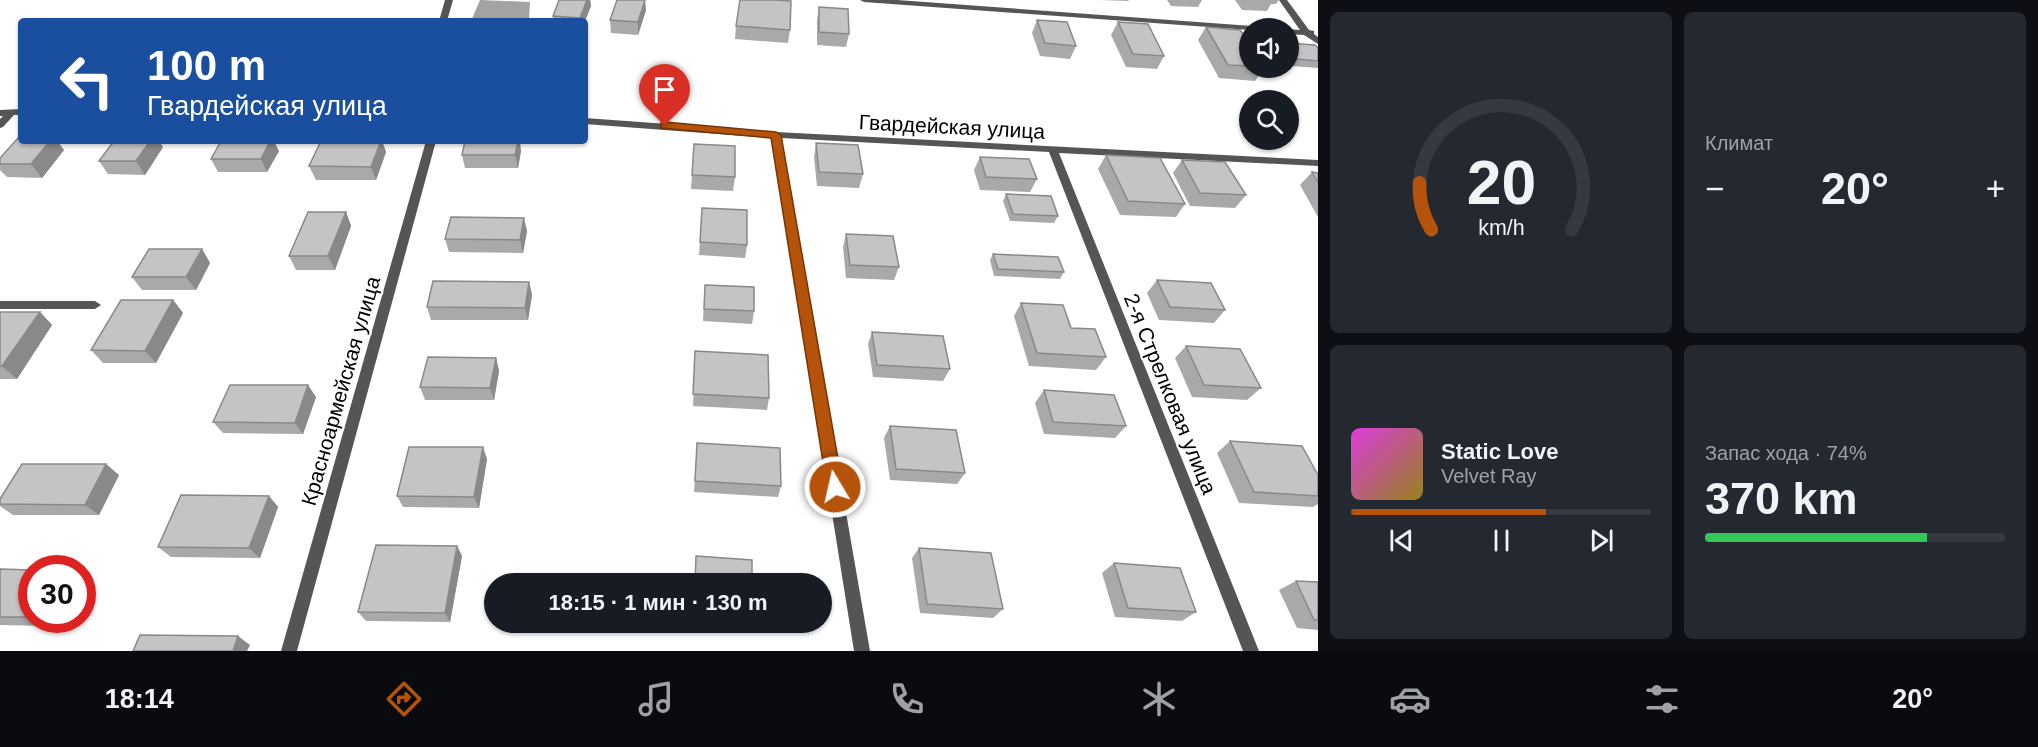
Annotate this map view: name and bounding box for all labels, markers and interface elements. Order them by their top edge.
map controls [1239,18,1299,150]
button: sound [1239,18,1299,78]
icon: left [48,42,126,120]
text: 100 m [147,42,266,89]
pin [639,64,690,126]
icon: arrive [648,73,681,106]
button: search [1239,90,1299,150]
text: Гвардейская улица [147,91,387,121]
street label: Гвардейская улица [858,110,1046,143]
text: Климат [1705,132,1773,154]
text: 20 [1466,148,1536,217]
text: 20° [1821,163,1889,214]
text: − [1705,170,1724,207]
text: + [1986,170,2005,207]
text: km/h [1478,216,1524,240]
street label: Красноармейская улица [297,273,384,508]
street label: 2-я Стрелковая улица [1120,290,1221,498]
text: Static Love [1441,439,1558,464]
text: Запас хода · 74% [1705,442,1867,464]
position arrow [803,455,867,519]
text: Velvet Ray [1441,465,1537,487]
text: 370 km [1705,473,1858,524]
icon: previous [1385,524,1418,557]
icon: pause [1485,524,1518,557]
icon: next [1585,524,1618,557]
speed limit sign: 30 [18,555,96,633]
text: 18:15 · 1 мин · 130 m [548,590,768,615]
icon: directions [383,678,425,720]
icon: music [635,678,677,720]
icon: phone [886,678,928,720]
icon: climate [1138,678,1180,720]
icon: car [1389,678,1431,720]
icon: filters [1641,678,1683,720]
text: 18:14 [105,684,174,714]
text: 20° [1892,684,1933,714]

